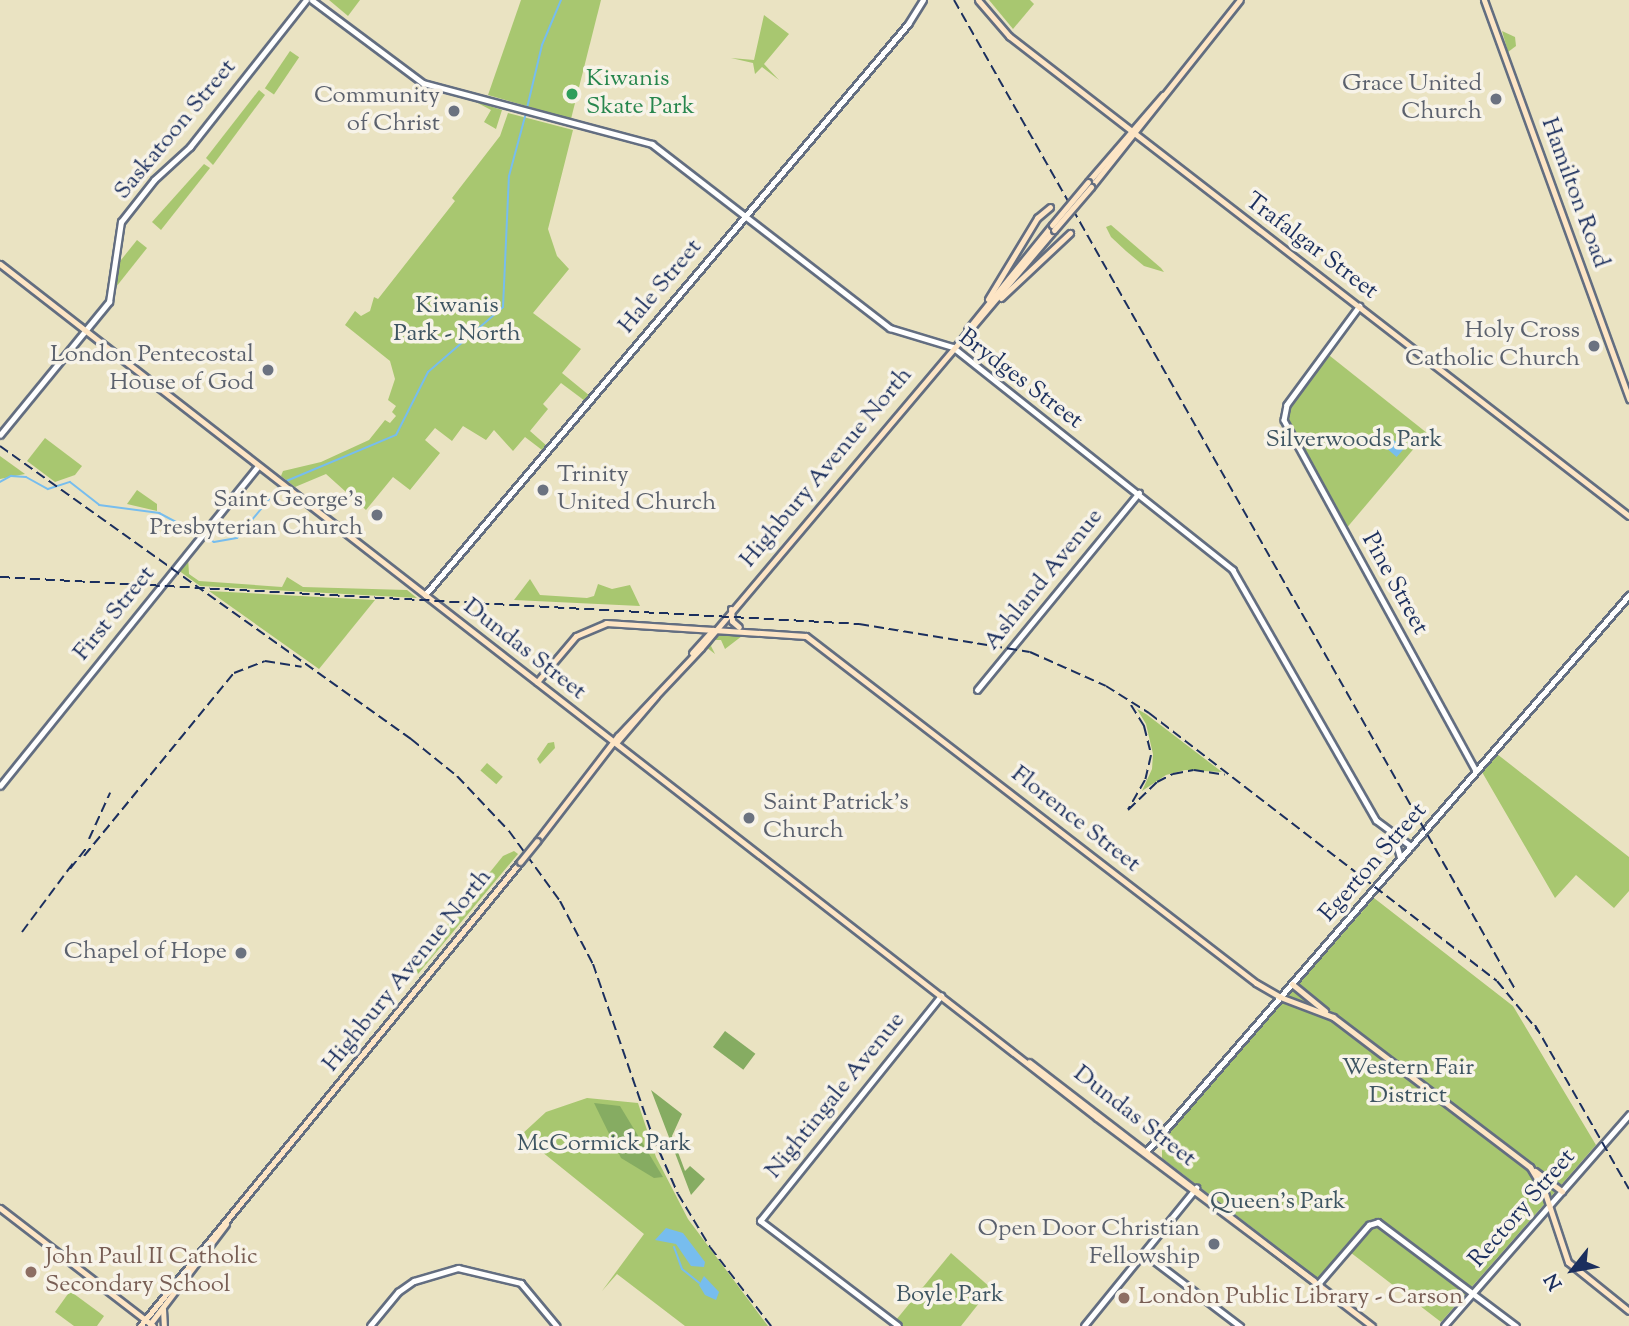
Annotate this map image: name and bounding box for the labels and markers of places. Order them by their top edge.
place label: Kiwanis Skate Park [586,66,695,122]
place label: Grace United Church [1342,71,1482,127]
place label: Community of Christ [314,83,440,139]
marker: Kiwanis Skate Park [564,86,580,102]
marker: Grace United Church [1488,91,1504,107]
marker: Community of Christ [446,103,462,119]
place label: Holy Cross Catholic Church [1405,318,1580,374]
marker: Holy Cross Catholic Church [1586,338,1602,354]
place label: London Pentecostal House of God [50,342,254,398]
marker: London Pentecostal House of God [260,362,276,378]
place label: Trinity United Church [557,462,716,518]
marker: Trinity United Church [535,482,551,498]
place label: Saint George's Presbyterian Church [150,487,363,543]
marker: Saint George's Presbyterian Church [369,507,385,523]
place label: Saint Patrick's Church [763,790,909,846]
marker: Saint Patrick's Church [741,810,757,826]
place label: Chapel of Hope [64,939,227,967]
marker: Chapel of Hope [233,945,249,961]
place label: Open Door Christian Fellowship [978,1216,1200,1272]
marker: Open Door Christian Fellowship [1206,1236,1222,1252]
place label: John Paul II Catholic Secondary School [45,1244,258,1300]
marker: John Paul II Catholic Secondary School [23,1264,39,1280]
place label: London Public Library - Carson [1138,1284,1463,1312]
marker: London Public Library - Carson [1116,1290,1132,1306]

